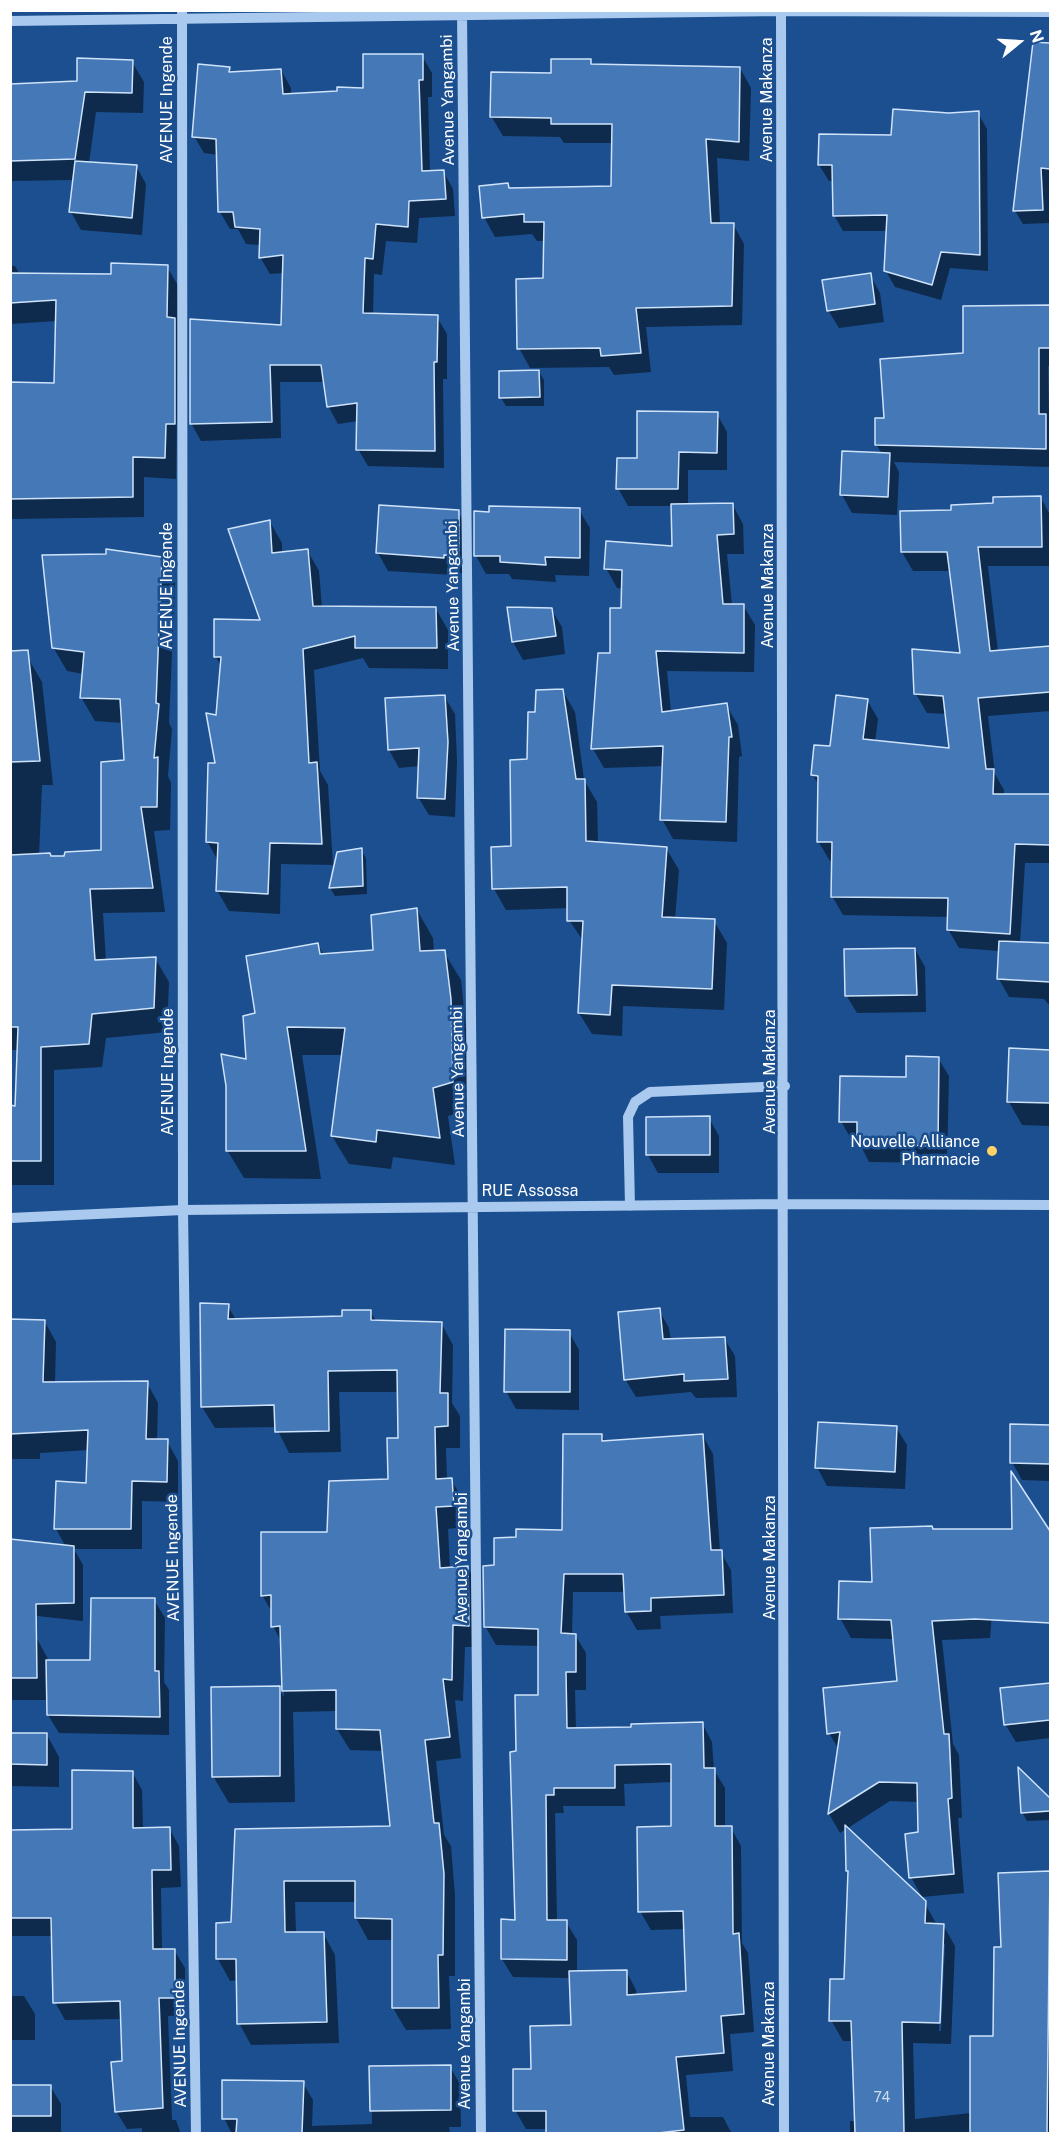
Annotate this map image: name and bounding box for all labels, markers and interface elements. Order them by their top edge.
north arrow [989,12,1049,72]
text: N [1026,27,1048,45]
street label: Avenue Yangambi [437,34,459,166]
street label: AVENUE Ingende [157,36,177,164]
street label: Avenue Makanza [757,37,777,163]
street label: Avenue Yangambi [442,520,464,652]
street label: AVENUE Ingende [157,522,177,650]
street label: Avenue Makanza [758,523,778,649]
street label: Avenue Yangambi [447,1006,469,1138]
street label: AVENUE Ingende [158,1008,178,1136]
street label: Avenue Makanza [760,1009,780,1135]
place label: Nouvelle Alliance Pharmacie [850,1132,980,1170]
marker: Nouvelle Alliance Pharmacie [985,1144,999,1158]
street label: RUE Assossa [482,1181,578,1201]
street label: Avenue Yangambi [452,1492,472,1624]
street label: AVENUE Ingende [162,1494,184,1622]
street label: Avenue Makanza [760,1495,780,1621]
street label: Avenue Yangambi [455,1978,475,2110]
street label: AVENUE Ingende [169,1980,191,2108]
street label: Avenue Makanza [759,1981,779,2107]
house number: 74 [874,2090,890,2106]

